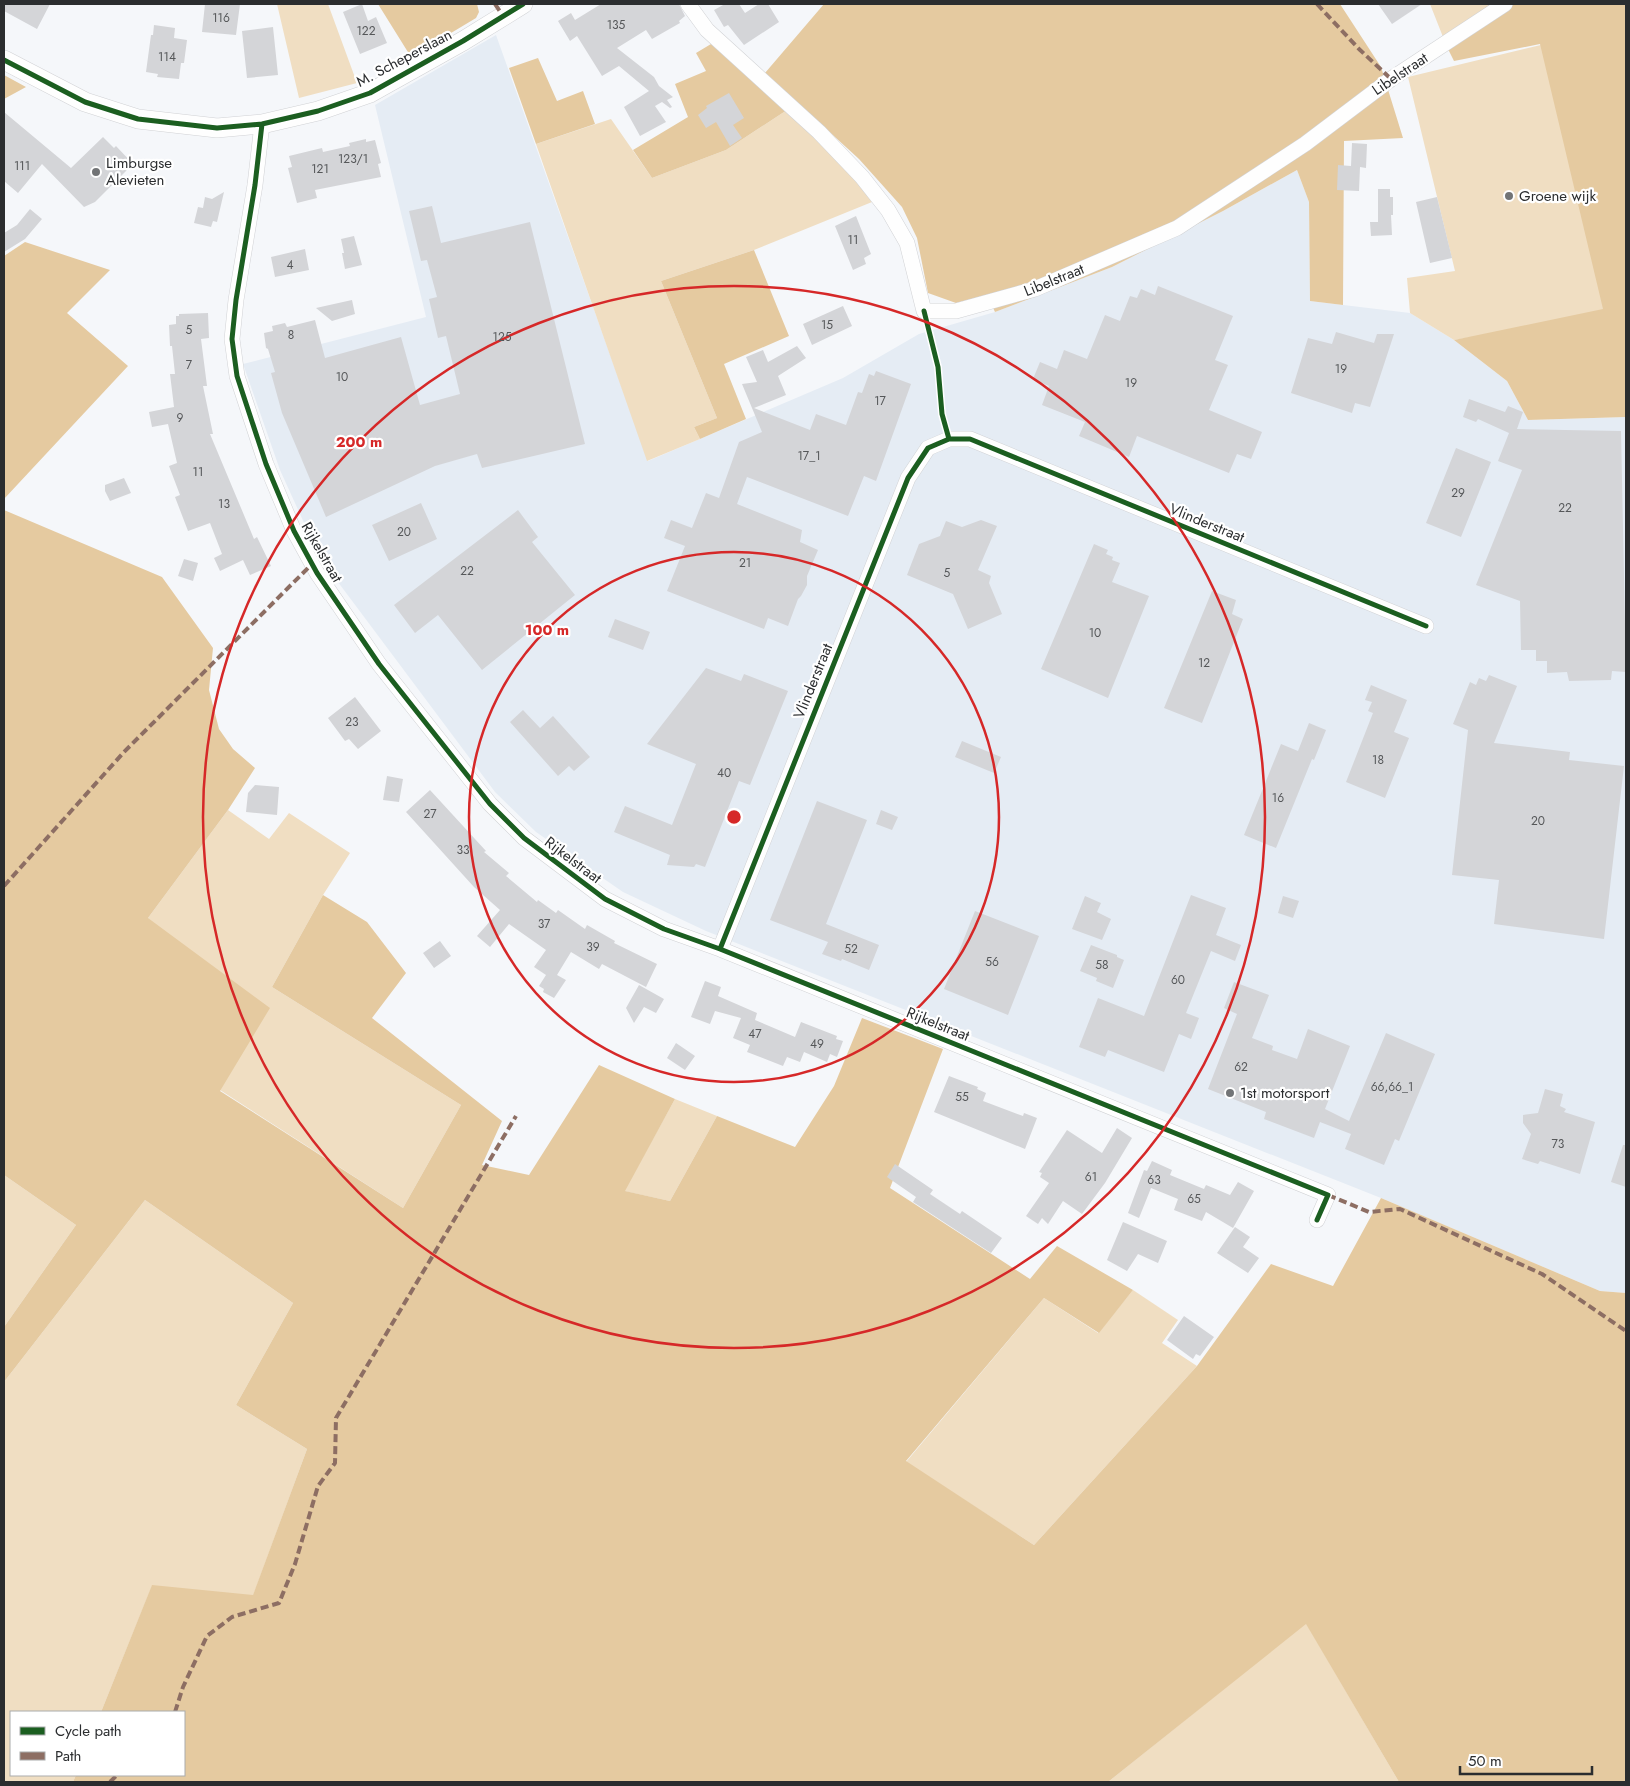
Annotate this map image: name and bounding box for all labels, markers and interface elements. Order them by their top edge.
house number: 116 [212,9,230,27]
house number: 135 [607,16,626,34]
house number: 122 [356,22,376,40]
street label: M. Scheperslaan [352,24,456,92]
street label: Libelstraat [1368,47,1433,101]
house number: 114 [158,48,176,66]
house number: 123/1 [338,150,368,168]
place label: Limburgse Alevieten [106,152,172,191]
house number: 111 [14,157,30,175]
house number: 121 [311,160,329,178]
marker: Limburgse Alevieten [90,166,102,178]
place label: Groene wijk [1519,185,1596,207]
marker: Groene wijk [1503,190,1515,202]
house number: 11 [848,231,858,249]
house number: 4 [287,256,294,274]
street label: Libelstraat [1021,258,1088,302]
house number: 15 [821,316,833,334]
house number: 5 [186,321,193,339]
house number: 8 [288,326,294,344]
house number: 125 [493,328,512,346]
house number: 7 [186,356,193,374]
house number: 19 [1335,360,1347,378]
house number: 10 [336,368,348,386]
house number: 19 [1125,374,1137,392]
house number: 17 [874,392,887,410]
house number: 9 [177,409,184,427]
text: 200 m [336,431,382,453]
house number: 17_1 [797,447,821,465]
house number: 11 [193,463,203,481]
house number: 29 [1451,484,1465,502]
house number: 13 [218,495,230,513]
street label: Vlinderstraat [1166,498,1248,548]
house number: 22 [1558,499,1572,517]
street label: Rijkelstraat [296,518,348,587]
house number: 20 [397,523,411,541]
house number: 21 [739,554,751,572]
house number: 22 [460,562,474,580]
house number: 5 [944,564,951,582]
text: 100 m [525,619,569,641]
house number: 10 [1089,624,1101,642]
street label: Vlinderstraat [788,640,838,722]
house number: 12 [1198,654,1210,672]
house number: 23 [345,713,359,731]
house number: 18 [1372,751,1384,769]
house number: 40 [717,764,731,782]
house number: 16 [1272,789,1284,807]
house number: 27 [423,805,437,823]
centre of rings [725,808,743,826]
house number: 20 [1531,812,1545,830]
street label: Rijkelstraat [540,831,606,889]
house number: 33 [456,841,470,859]
house number: 37 [538,915,551,933]
house number: 39 [586,938,600,956]
house number: 52 [844,940,858,958]
house number: 56 [985,953,999,971]
house number: 58 [1095,956,1109,974]
house number: 60 [1171,971,1185,989]
street label: Rijkelstraat [903,1001,973,1047]
house number: 47 [748,1025,762,1043]
house number: 49 [810,1035,824,1053]
house number: 62 [1234,1058,1248,1076]
house number: 66,66_1 [1371,1078,1413,1096]
place label: 1st motorsport [1240,1082,1330,1104]
marker: 1st motorsport [1224,1087,1236,1099]
house number: 55 [955,1088,969,1106]
house number: 73 [1552,1135,1565,1153]
house number: 61 [1085,1168,1097,1186]
house number: 63 [1147,1171,1161,1189]
house number: 65 [1187,1190,1201,1208]
legend [10,1711,185,1776]
text: Cycle path [55,1720,122,1742]
scale bar [1460,1744,1592,1776]
text: Path [55,1745,81,1767]
text: 50 m [1468,1750,1502,1772]

